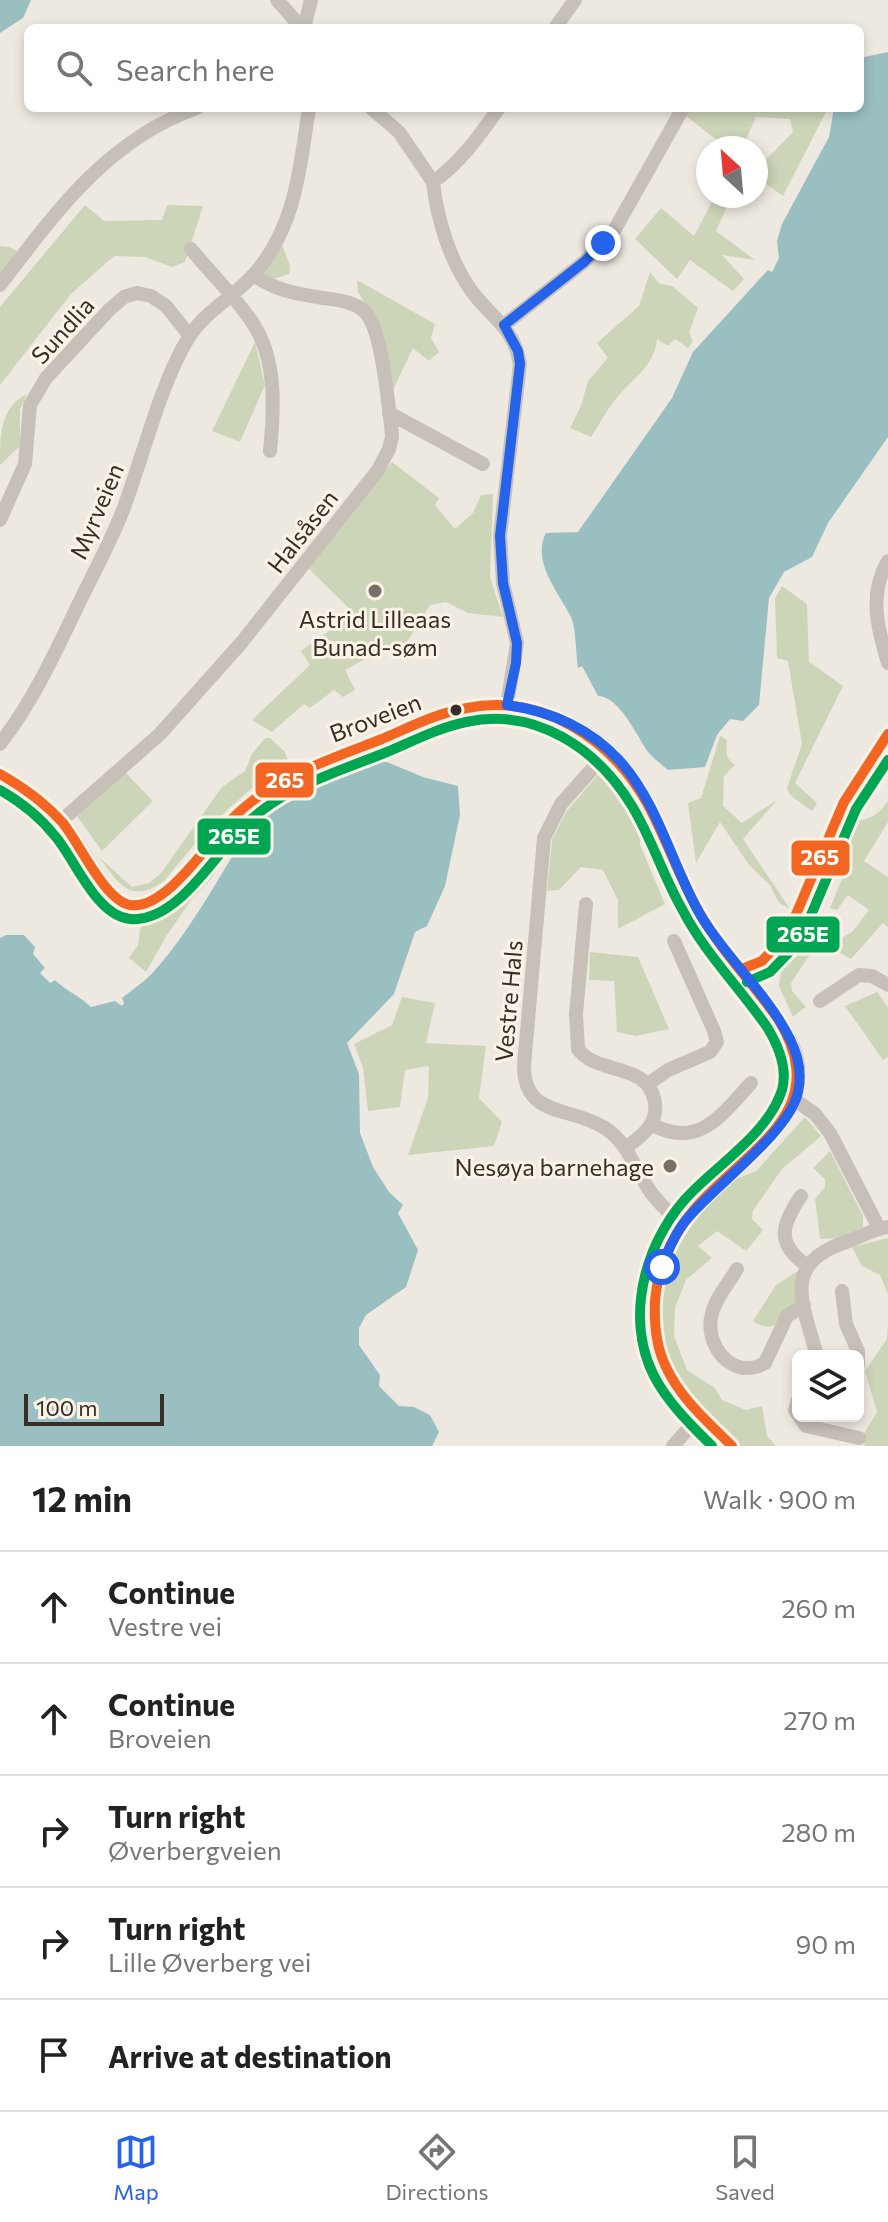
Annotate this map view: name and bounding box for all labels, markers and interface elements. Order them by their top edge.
search box [24,24,864,112]
icon: search [52,46,96,90]
text: Search here [116,50,275,87]
north arrow [696,136,768,208]
route end [585,225,621,261]
street label: Sundlia [24,291,100,369]
street label: Myrveien [63,459,129,563]
street label: Halsåsen [261,484,343,578]
marker: Astrid Lilleaas Bunad-søm [366,582,384,600]
place label: Astrid Lilleaas Bunad-søm [299,604,451,661]
street label: Broveien [325,686,425,748]
unlabelled marker [448,702,464,718]
line badge: 265 [254,761,315,799]
text: 265 [266,766,304,793]
line badge: 265E [196,817,272,856]
text: 265E [208,822,260,849]
line badge: 265 [790,839,851,877]
text: 265 [801,843,839,870]
line badge: 265E [765,915,841,954]
text: 265E [777,920,829,947]
street label: Vestre Hals [488,939,528,1063]
place label: Nesøya barnehage [455,1152,654,1181]
marker: Nesøya barnehage [661,1157,679,1175]
route start [644,1249,680,1285]
map controls [792,1350,864,1422]
button: layers [792,1350,864,1422]
scale bar [24,1390,164,1426]
text: 100 m [36,1394,98,1421]
text: 12 min [32,1477,132,1519]
text: Walk · 900 m [703,1483,856,1514]
text: Continue [108,1573,235,1610]
icon: ahead [32,1585,76,1629]
text: 260 m [781,1592,856,1623]
text: Vestre vei [108,1610,222,1641]
text: Continue [108,1685,235,1722]
icon: ahead [32,1697,76,1741]
text: 270 m [783,1704,856,1735]
text: Broveien [108,1722,212,1753]
text: Turn right [108,1797,245,1834]
icon: right [32,1809,76,1853]
text: 280 m [781,1816,856,1847]
text: Øverbergveien [108,1834,282,1865]
text: Turn right [108,1909,245,1946]
icon: right [32,1921,76,1965]
text: 90 m [796,1928,856,1959]
text: Lille Øverberg vei [108,1946,312,1977]
icon: arrive [32,2033,76,2077]
text: Arrive at destination [108,2037,392,2074]
tab: Map [113,2130,159,2205]
tab: Directions [385,2130,489,2205]
tab: Saved [715,2130,775,2205]

